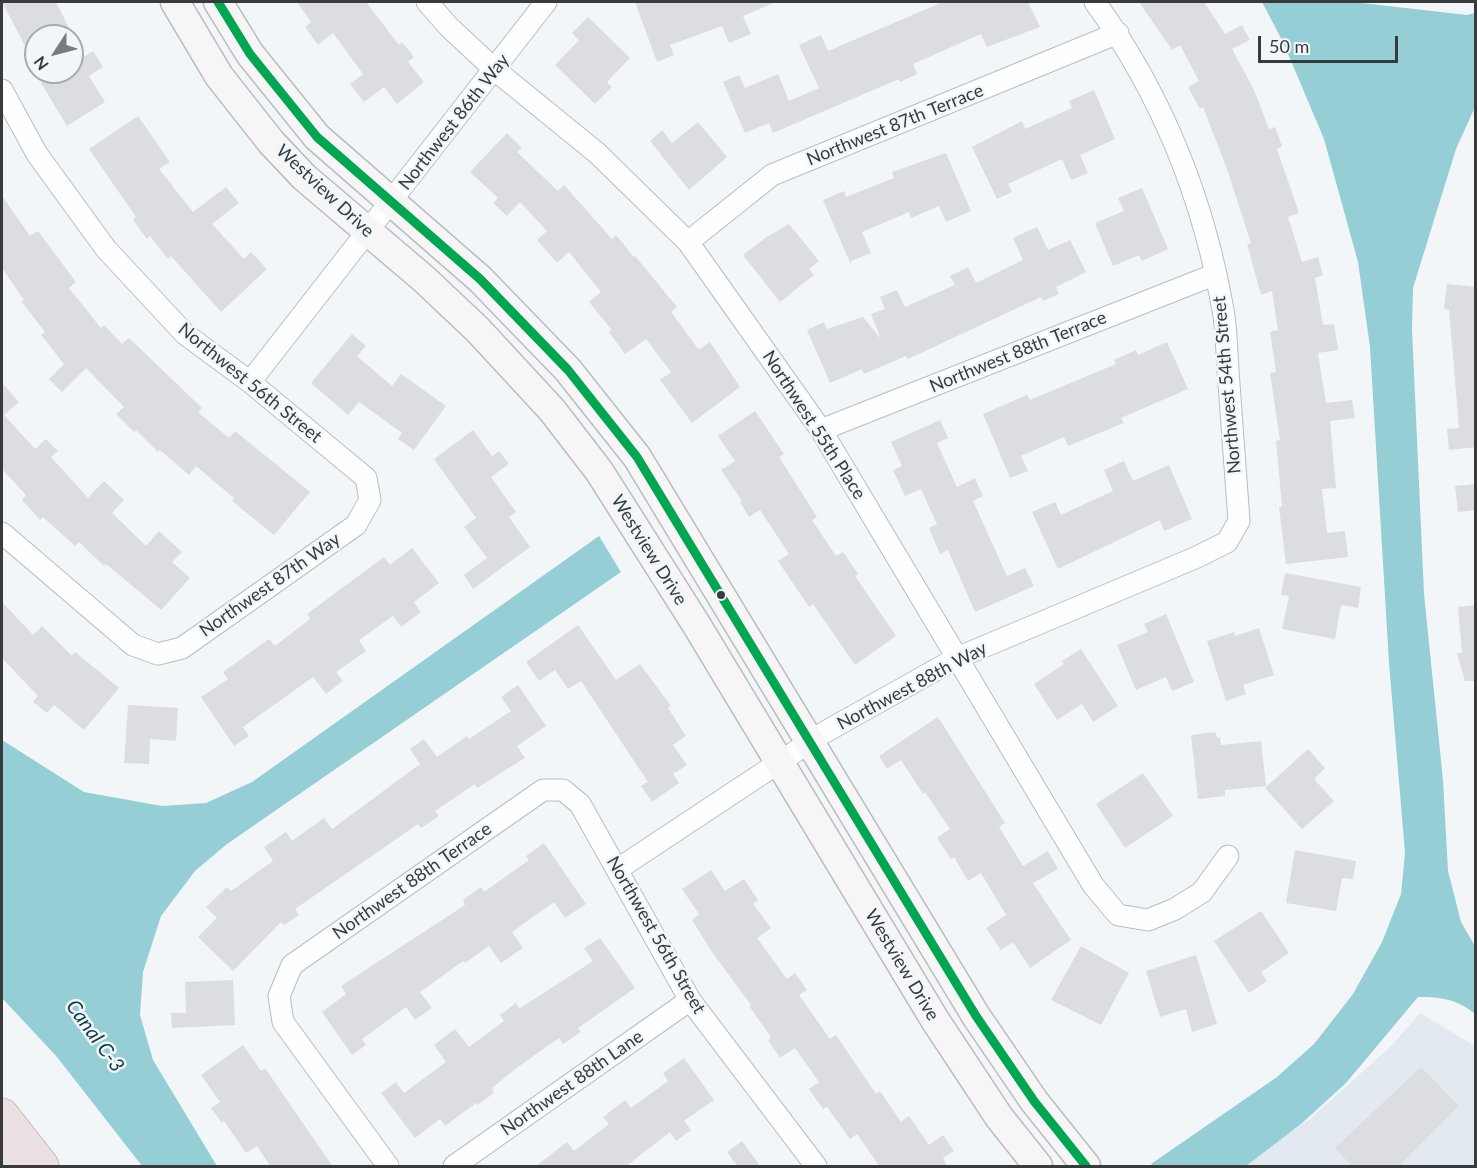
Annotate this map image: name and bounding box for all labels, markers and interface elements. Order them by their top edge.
north arrow [24,24,84,84]
scale bar [1261,24,1400,62]
text: 50 m [1269,35,1309,57]
street label: Northwest 86th Way [394,50,514,194]
text: N [29,53,52,74]
street label: Northwest 87th Terrace [803,80,987,170]
street label: Westview Drive [272,140,378,242]
street label: Northwest 54th Street [1208,295,1246,475]
street label: Northwest 88th Terrace [926,307,1110,397]
street label: Northwest 56th Street [174,318,326,448]
street label: Northwest 55th Place [758,347,870,503]
street label: Westview Drive [606,491,692,609]
street label: Northwest 87th Way [196,528,344,642]
unlabelled marker [715,589,727,601]
street label: Northwest 88th Way [833,637,991,735]
street label: Northwest 88th Terrace [328,818,496,944]
street label: Northwest 56th Street [602,852,710,1018]
street label: Westview Drive [860,905,944,1025]
water label: Canal C-3 [61,995,129,1077]
street label: Northwest 88th Lane [497,1026,647,1140]

